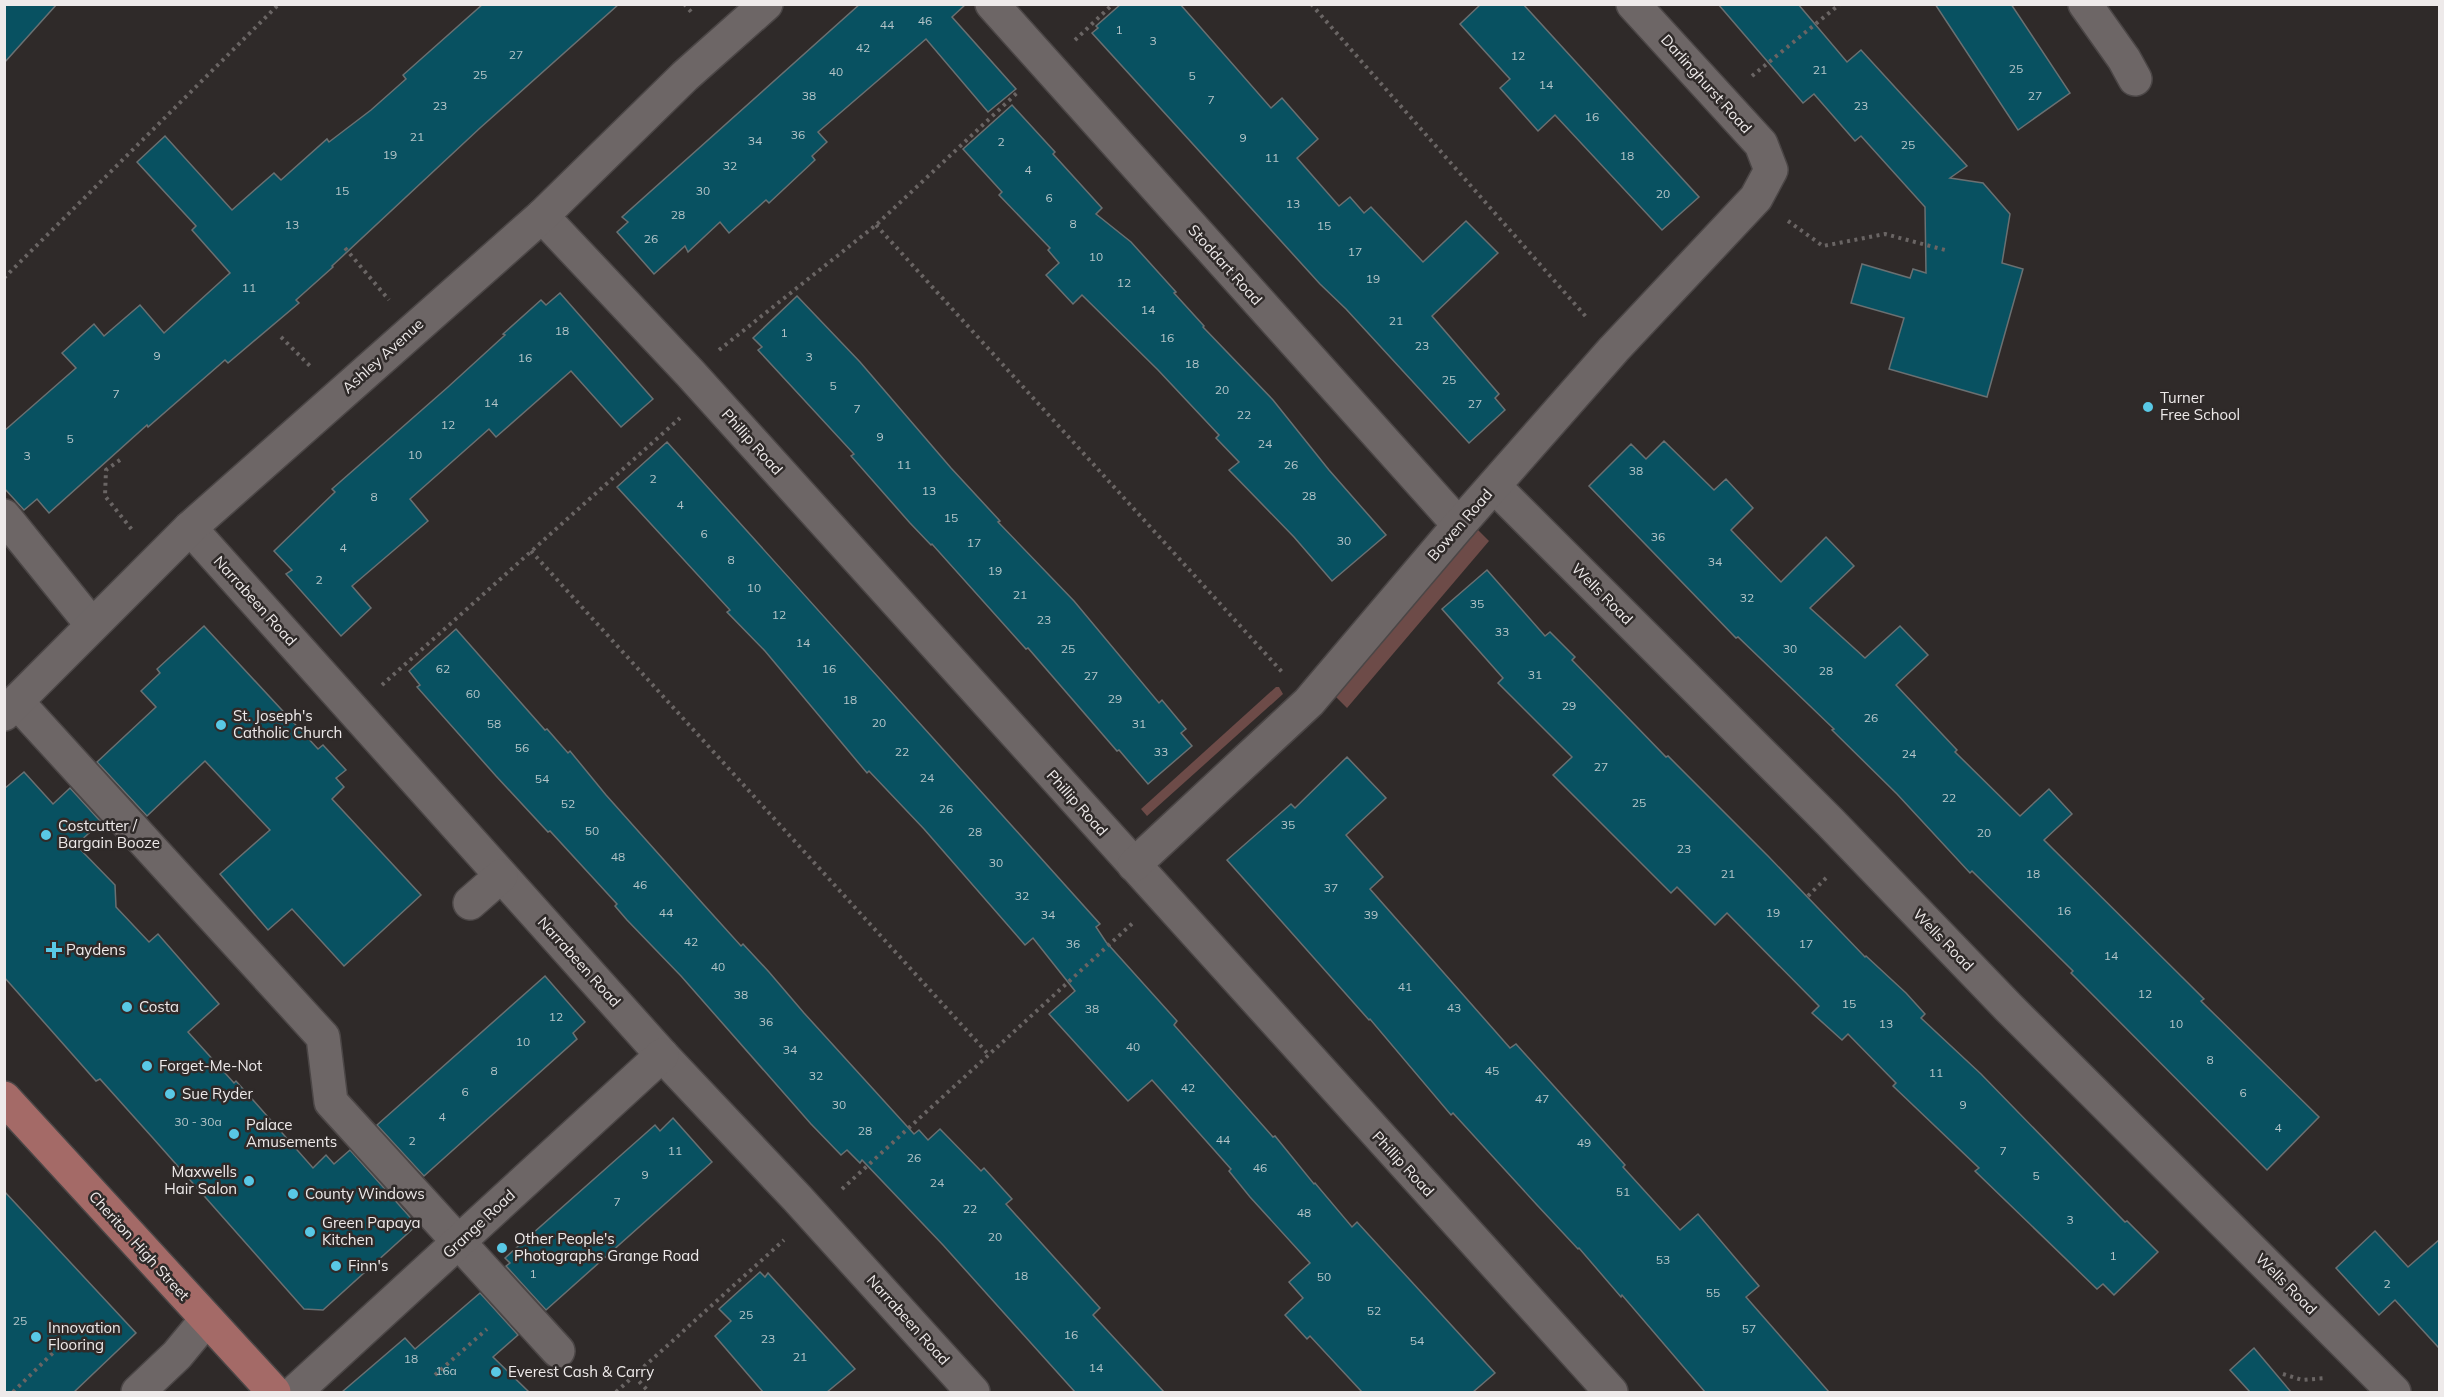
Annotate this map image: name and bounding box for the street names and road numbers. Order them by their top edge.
street label: Darlinghurst Road [1657,30,1756,137]
street label: Stoddart Road [1184,220,1267,309]
street label: Ashley Avenue [338,314,427,397]
street label: Phillip Road [718,405,787,479]
street label: Bowen Road [1423,485,1496,565]
street label: Narrabeen Road [210,552,301,650]
street label: Wells Road [1568,559,1637,628]
street label: Phillip Road [1043,766,1112,840]
street label: Wells Road [1909,905,1978,975]
street label: Narrabeen Road [534,913,625,1011]
street label: Phillip Road [1368,1127,1438,1200]
street label: Grange Road [439,1185,519,1262]
street label: Cheriton High Street [85,1187,194,1304]
street label: Wells Road [2252,1249,2321,1318]
street label: Narrabeen Road [863,1271,954,1369]

